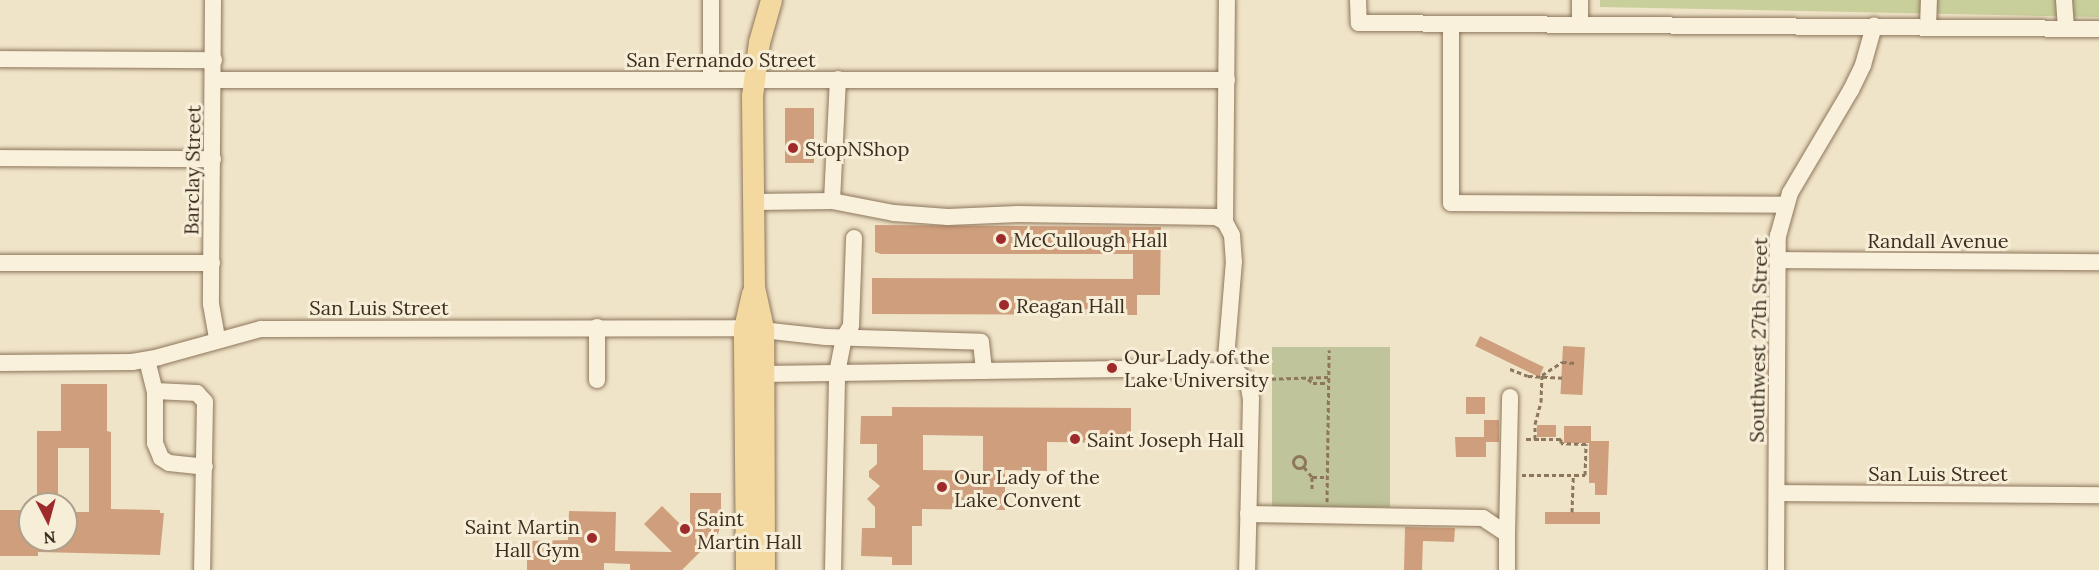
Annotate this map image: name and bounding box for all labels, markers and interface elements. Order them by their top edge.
street label: San Fernando Street [626,47,816,71]
street label: Barclay Street [179,105,205,235]
place label: StopNShop [805,136,909,160]
marker: StopNShop [786,141,800,155]
place label: McCullough Hall [1013,227,1168,251]
street label: Randall Avenue [1867,228,2009,252]
marker: McCullough Hall [994,232,1008,246]
street label: Southwest 27th Street [1744,237,1772,443]
place label: Reagan Hall [1016,293,1125,317]
street label: San Luis Street [309,295,449,319]
marker: Reagan Hall [997,298,1011,312]
place label: Our Lady of the Lake University [1124,344,1270,391]
marker: Our Lady of the Lake University [1105,361,1119,375]
place label: Saint Joseph Hall [1087,427,1244,451]
marker: Saint Joseph Hall [1068,432,1082,446]
street label: San Luis Street [1868,461,2008,485]
place label: Our Lady of the Lake Convent [954,464,1100,511]
marker: Our Lady of the Lake Convent [935,480,949,494]
north arrow [18,492,78,552]
place label: Saint Martin Hall [697,506,802,553]
place label: Saint Martin Hall Gym [465,514,580,561]
marker: Saint Martin Hall [678,522,692,536]
text: N [42,527,57,549]
marker: Saint Martin Hall Gym [585,531,599,545]

